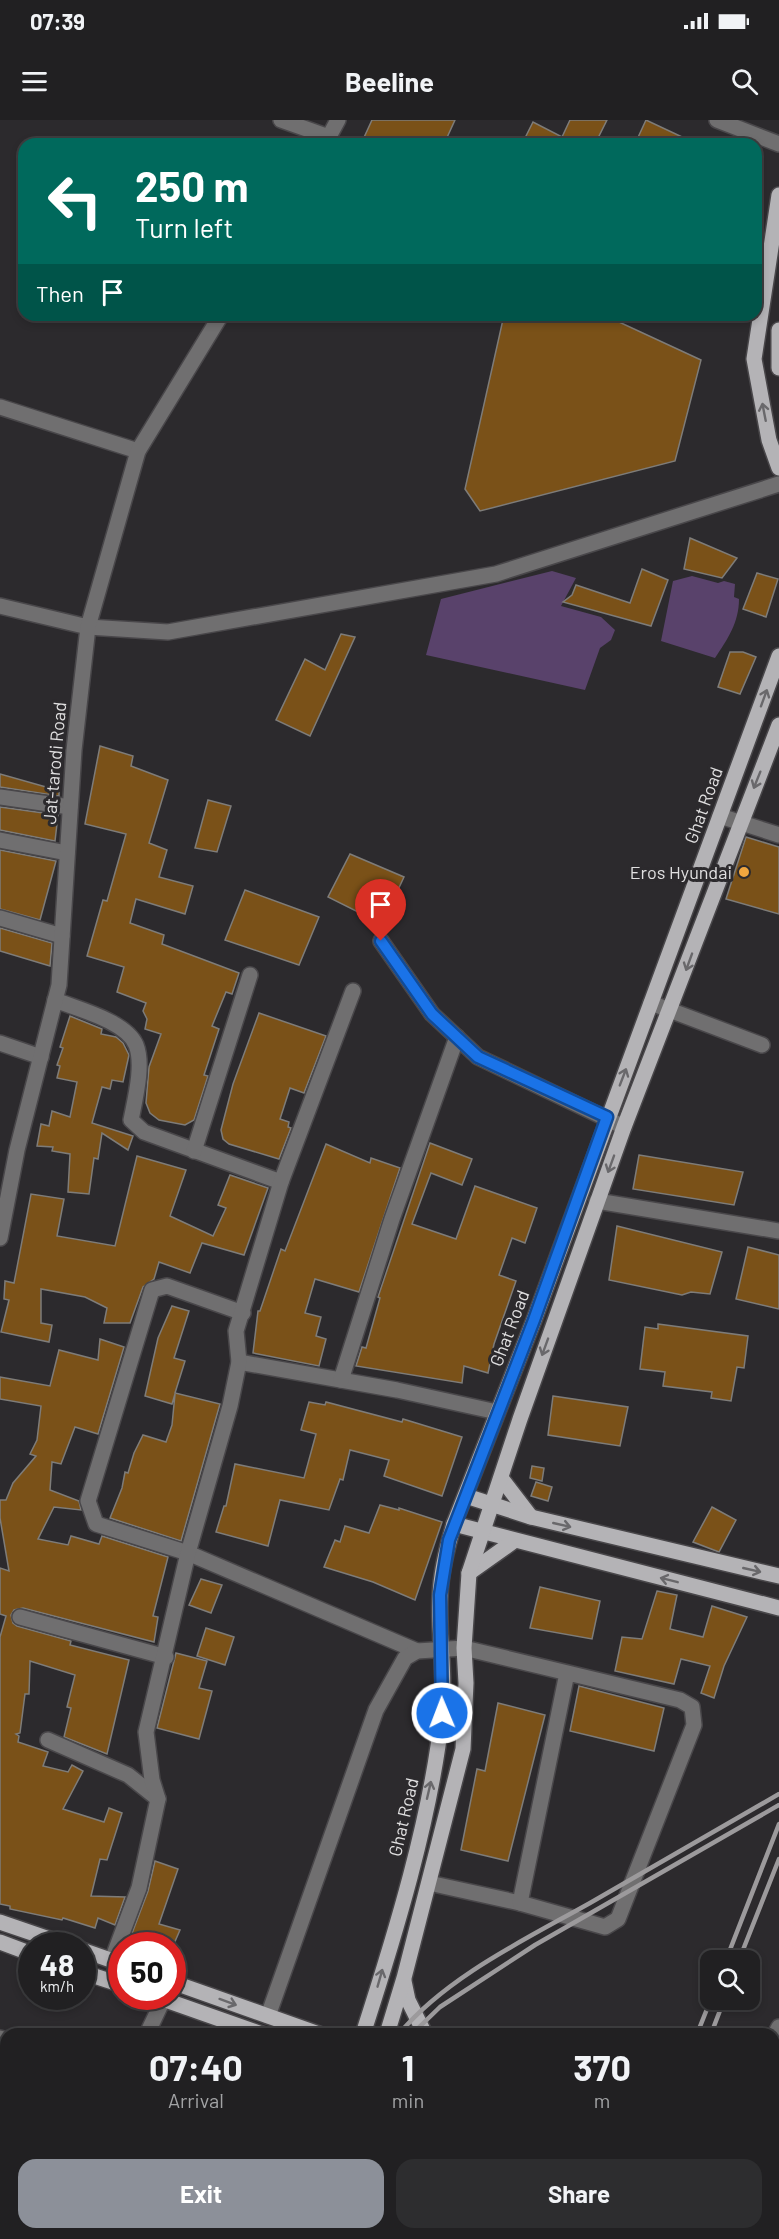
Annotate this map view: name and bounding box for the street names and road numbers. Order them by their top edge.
street label: Jat-tarodi Road [38,701,70,825]
street label: Ghat Road [679,764,727,846]
street label: Ghat Road [484,1287,534,1369]
street label: Ghat Road [383,1776,423,1858]

